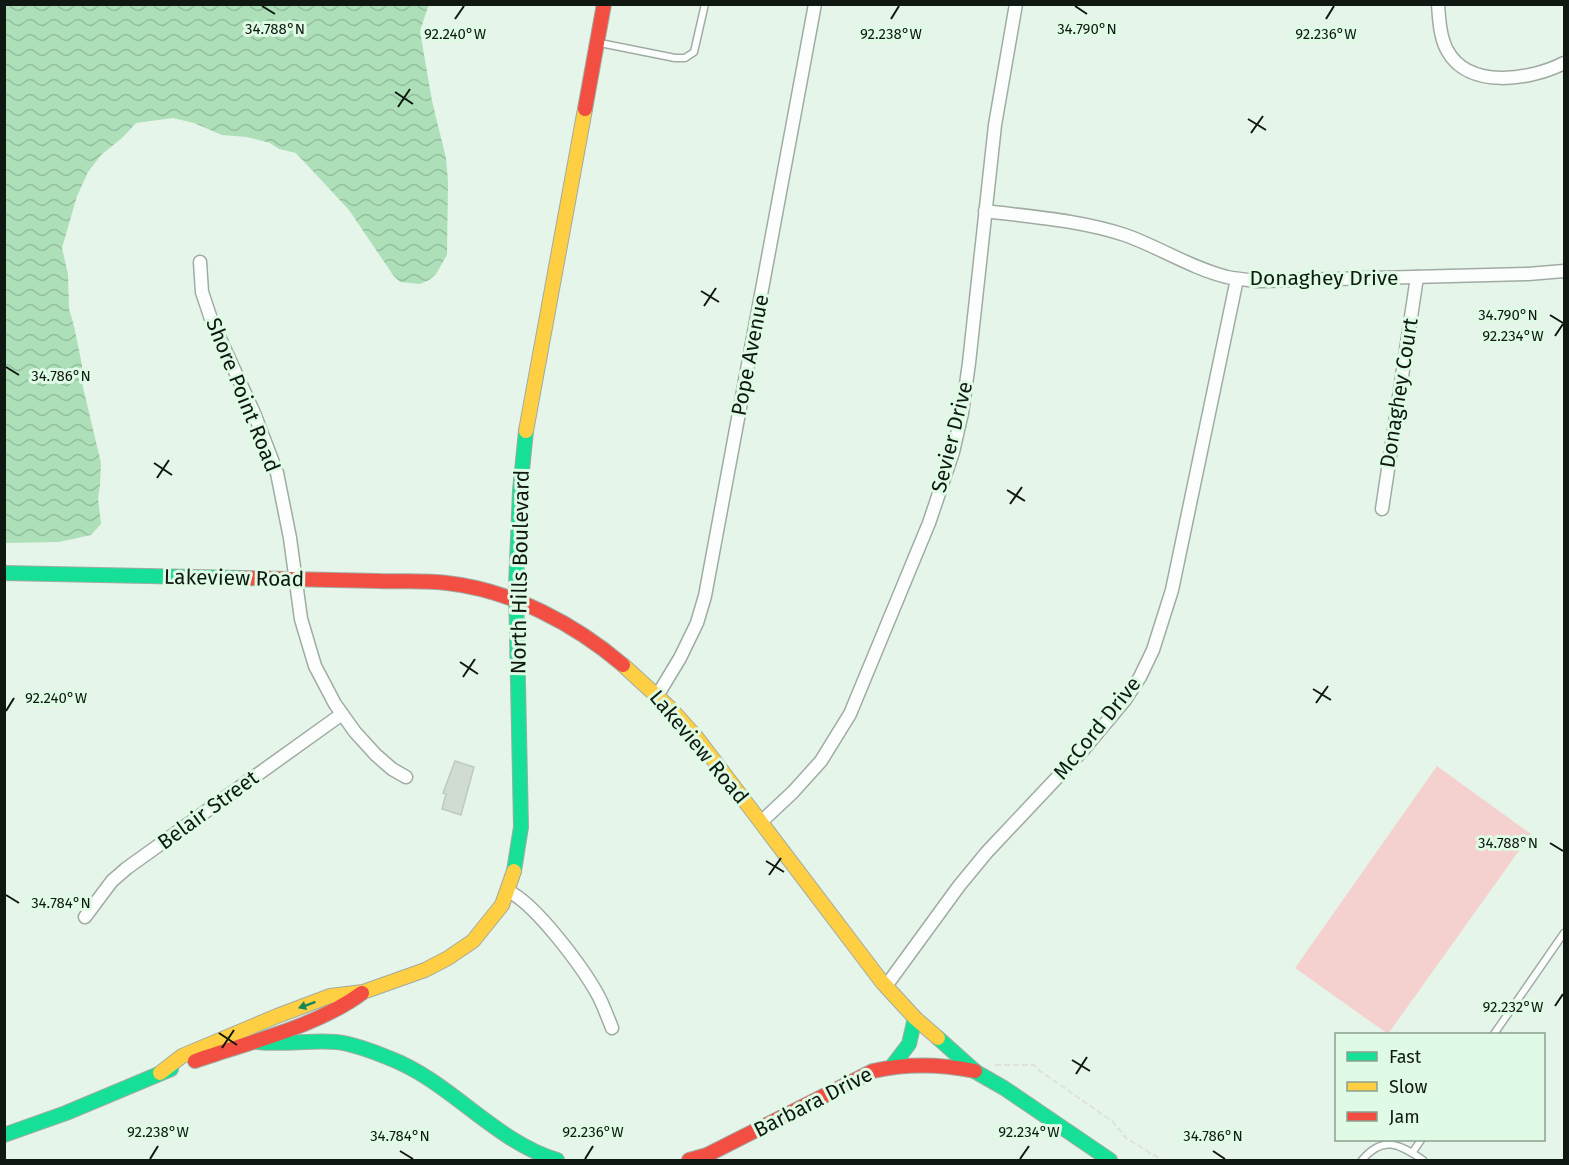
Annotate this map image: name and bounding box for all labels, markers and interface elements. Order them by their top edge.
text: 34.788°N [245,20,305,38]
text: 34.790°N [1057,20,1117,38]
text: 92.240°W [424,25,487,43]
text: 92.238°W [860,25,923,43]
text: 92.236°W [1295,25,1357,43]
street label: Donaghey Drive [1249,265,1399,291]
street label: Pope Avenue [726,292,774,418]
text: 34.790°N [1478,306,1538,324]
street label: Shore Point Road [200,314,286,476]
street label: Donaghey Court [1374,316,1424,470]
text: 92.234°W [1482,327,1544,345]
text: 34.786°N [31,367,91,385]
street label: Sevier Drive [926,379,978,495]
street label: North Hills Boulevard [505,470,535,674]
street label: Lakeview Road [164,564,304,592]
street label: McCord Drive [1048,671,1146,785]
street label: Lakeview Road [644,685,754,809]
text: 92.240°W [25,689,88,707]
street label: Belair Street [153,764,264,855]
text: 34.788°N [1478,834,1538,852]
text: 34.784°N [31,894,91,912]
text: 92.232°W [1483,998,1544,1016]
one-way arrow [297,1000,315,1010]
legend [1335,1033,1545,1141]
text: Fast [1389,1046,1422,1068]
street label: Barbara Drive [749,1061,877,1143]
text: Slow [1389,1076,1428,1098]
text: Jam [1389,1106,1420,1128]
text: 92.238°W [127,1123,190,1141]
text: 92.236°W [562,1123,624,1141]
text: 92.234°W [998,1123,1060,1141]
text: 34.784°N [370,1127,430,1145]
text: 34.786°N [1183,1127,1243,1145]

